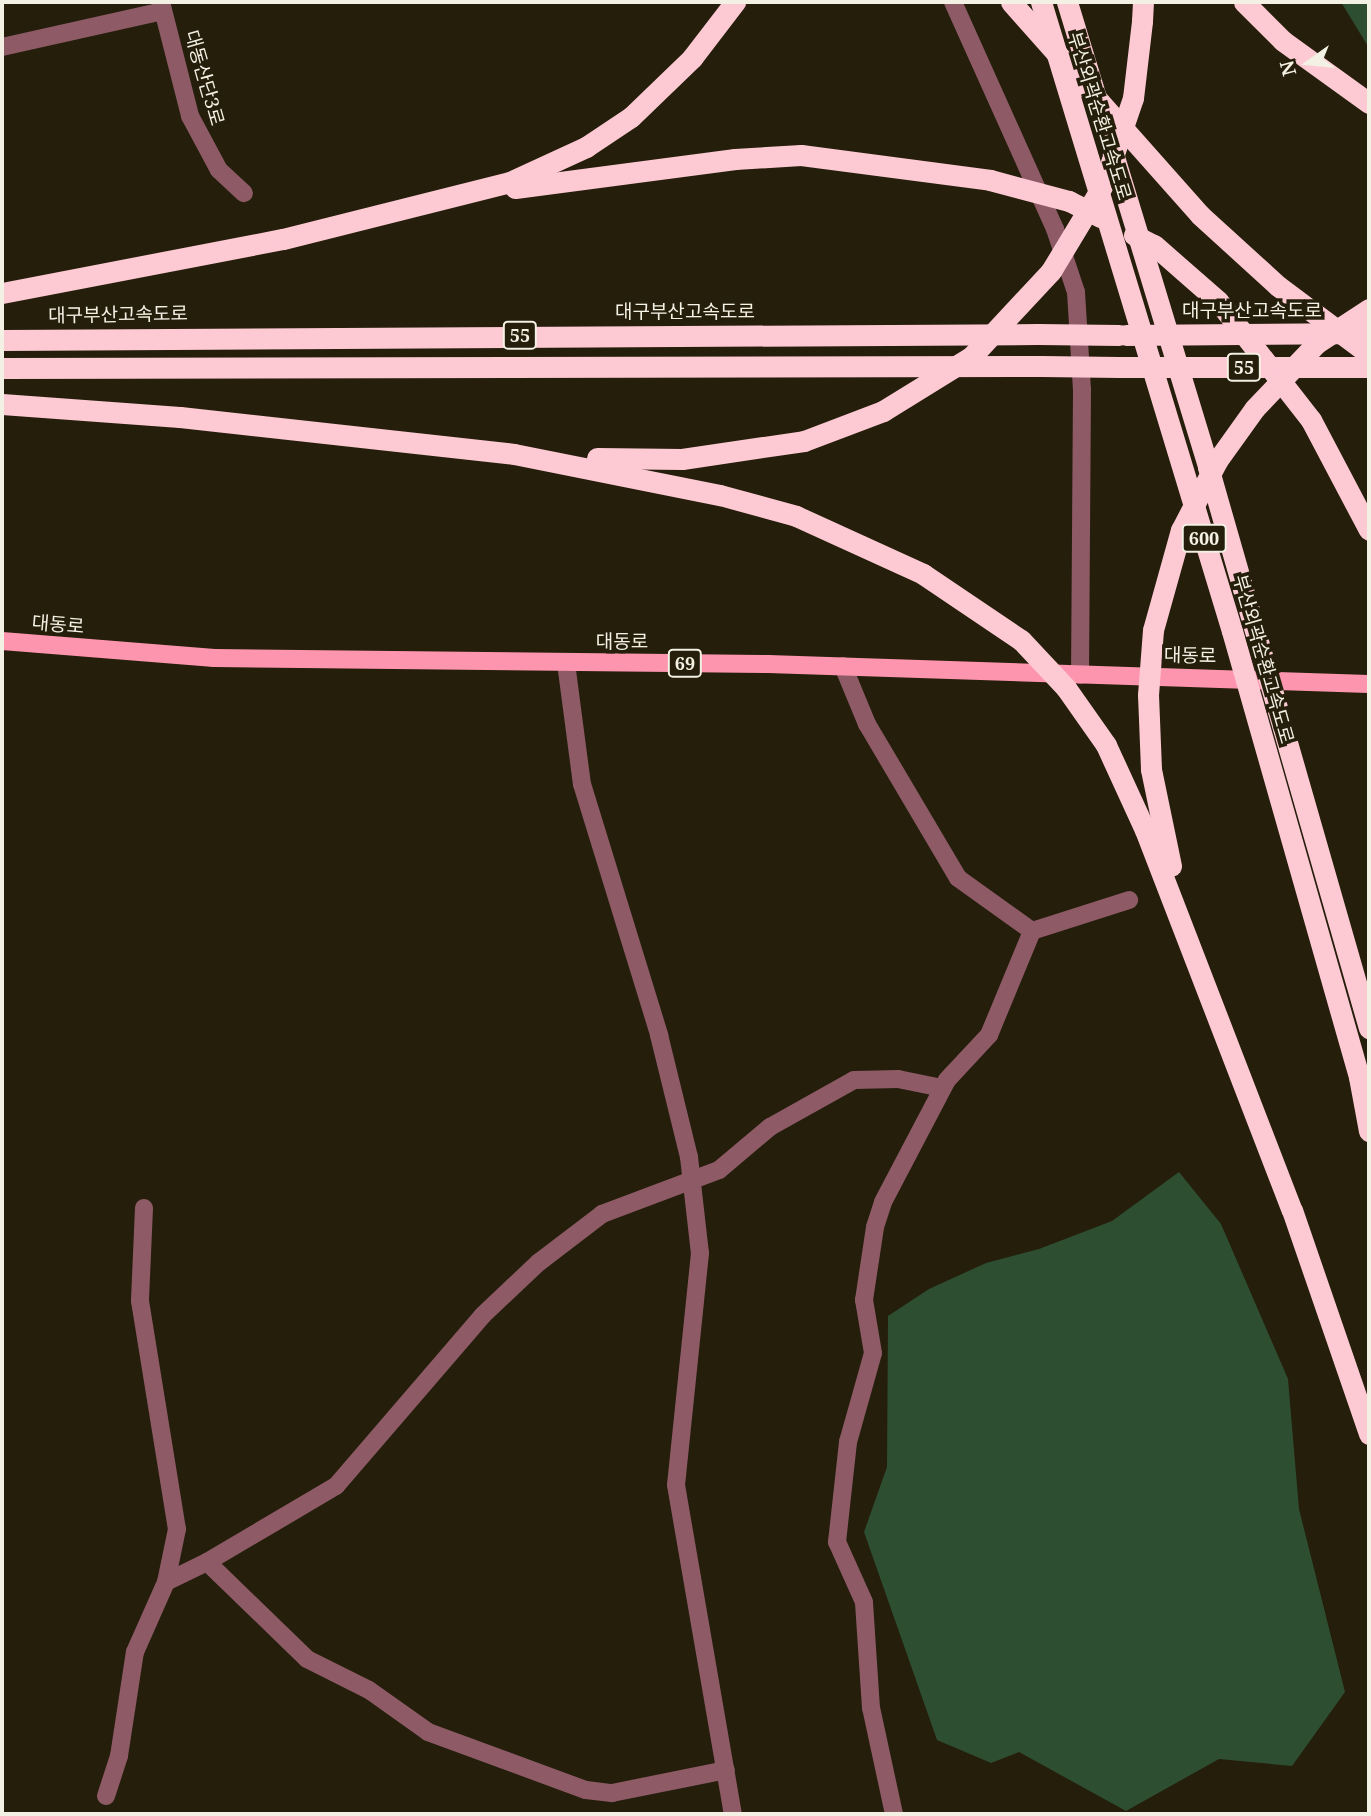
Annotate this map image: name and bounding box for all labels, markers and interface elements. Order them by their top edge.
street label: 대동산단3로 [180,28,228,128]
north arrow [1273,28,1343,98]
street label: 부산외곽순환고속도로 [1063,29,1135,203]
text: N [1273,58,1302,79]
street label: 대구부산고속도로 [1182,300,1322,322]
street label: 대구부산고속도로 [615,301,755,323]
street label: 대구부산고속도로 [48,302,188,328]
road number: 55 [503,320,538,349]
road number: 55 [1226,352,1262,382]
road number: 600 [1181,524,1227,552]
street label: 부산외곽순환고속도로 [1228,572,1298,746]
street label: 대동로 [31,611,85,639]
street label: 대동로 [596,631,648,653]
street label: 대동로 [1164,644,1216,668]
road number: 69 [668,648,702,678]

